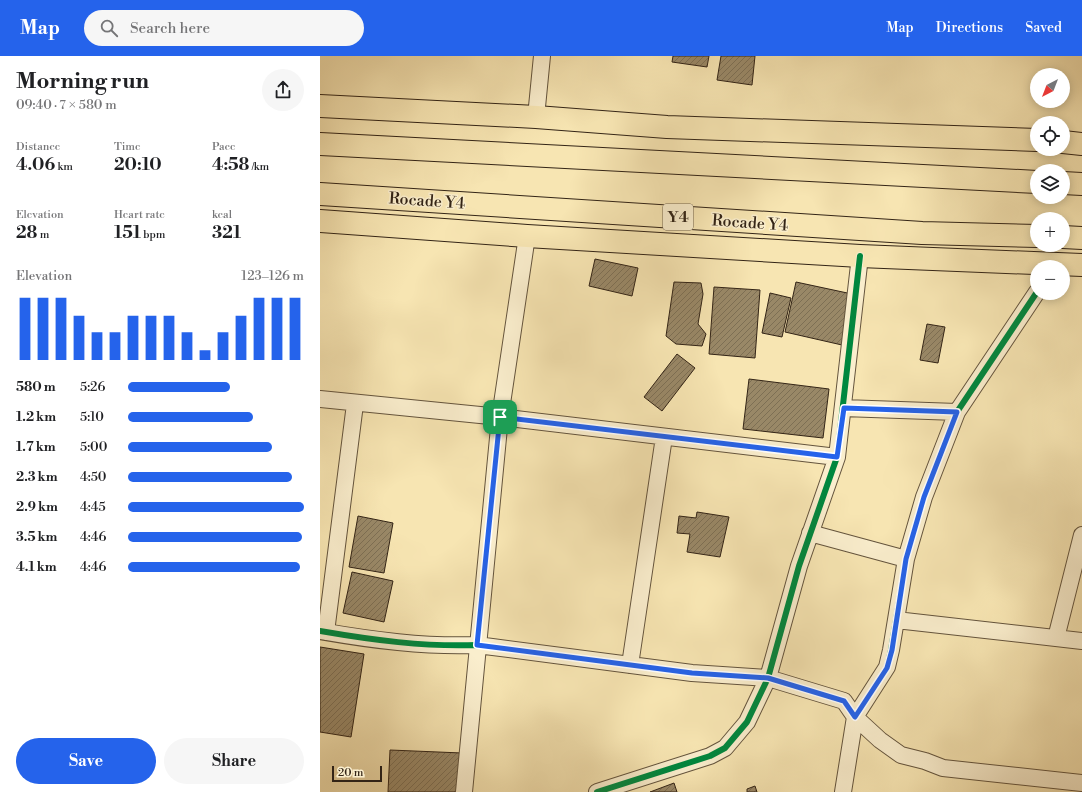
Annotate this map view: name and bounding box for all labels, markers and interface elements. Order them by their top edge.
search box [84,10,364,46]
text: Map [20,16,60,40]
icon: search [98,17,120,39]
text: Search here [130,19,210,38]
text: Map [886,19,914,37]
text: Directions [936,19,1003,37]
text: Saved [1025,19,1062,37]
text: Morning run [16,68,149,95]
north arrow [1030,68,1070,108]
map controls [1030,68,1070,300]
button: share [262,69,304,111]
text: 09:40 · 7 × 580 m [16,97,117,113]
button: locate [1030,116,1070,156]
text: Distance [16,140,60,154]
text: Time [114,140,141,154]
text: Pace [212,140,236,154]
text: 4.06 [16,154,55,176]
text: 20:10 [114,154,162,176]
text: 4:58 [212,154,249,176]
text: km [55,160,73,174]
text: /km [249,160,269,174]
button: layers [1030,164,1070,204]
street label: Rocade Y4 [388,188,466,214]
road number: Y4 [663,204,693,230]
text: Elevation [16,208,64,222]
text: Heart rate [114,208,165,222]
text: kcal [212,208,232,222]
street label: Rocade Y4 [711,210,789,236]
button: + [1030,212,1070,252]
text: 28 [16,222,37,244]
text: 151 [114,222,141,244]
text: 321 [212,222,241,244]
text: m [37,228,49,242]
text: bpm [141,228,165,242]
button: − [1030,260,1070,300]
text: Elevation [16,268,72,284]
text: 123–126 m [241,268,304,284]
text: 580 m [16,379,56,395]
text: 5:26 [80,379,105,395]
pin [483,400,517,434]
icon: arrive [489,406,511,428]
text: 1.2 km [16,409,56,425]
text: 5:10 [80,409,104,425]
text: 1.7 km [16,439,56,455]
text: 5:00 [80,439,107,455]
text: 2.3 km [16,469,57,485]
text: 4:50 [80,469,106,485]
text: 2.9 km [16,499,58,515]
text: 4:45 [80,499,106,515]
text: 3.5 km [16,529,57,545]
text: 4:46 [80,529,106,545]
text: 4.1 km [16,559,57,575]
text: 4:46 [80,559,106,575]
button: Save [16,738,156,784]
button: Share [164,738,304,784]
scale bar [332,764,382,783]
text: 20 m [338,766,363,780]

